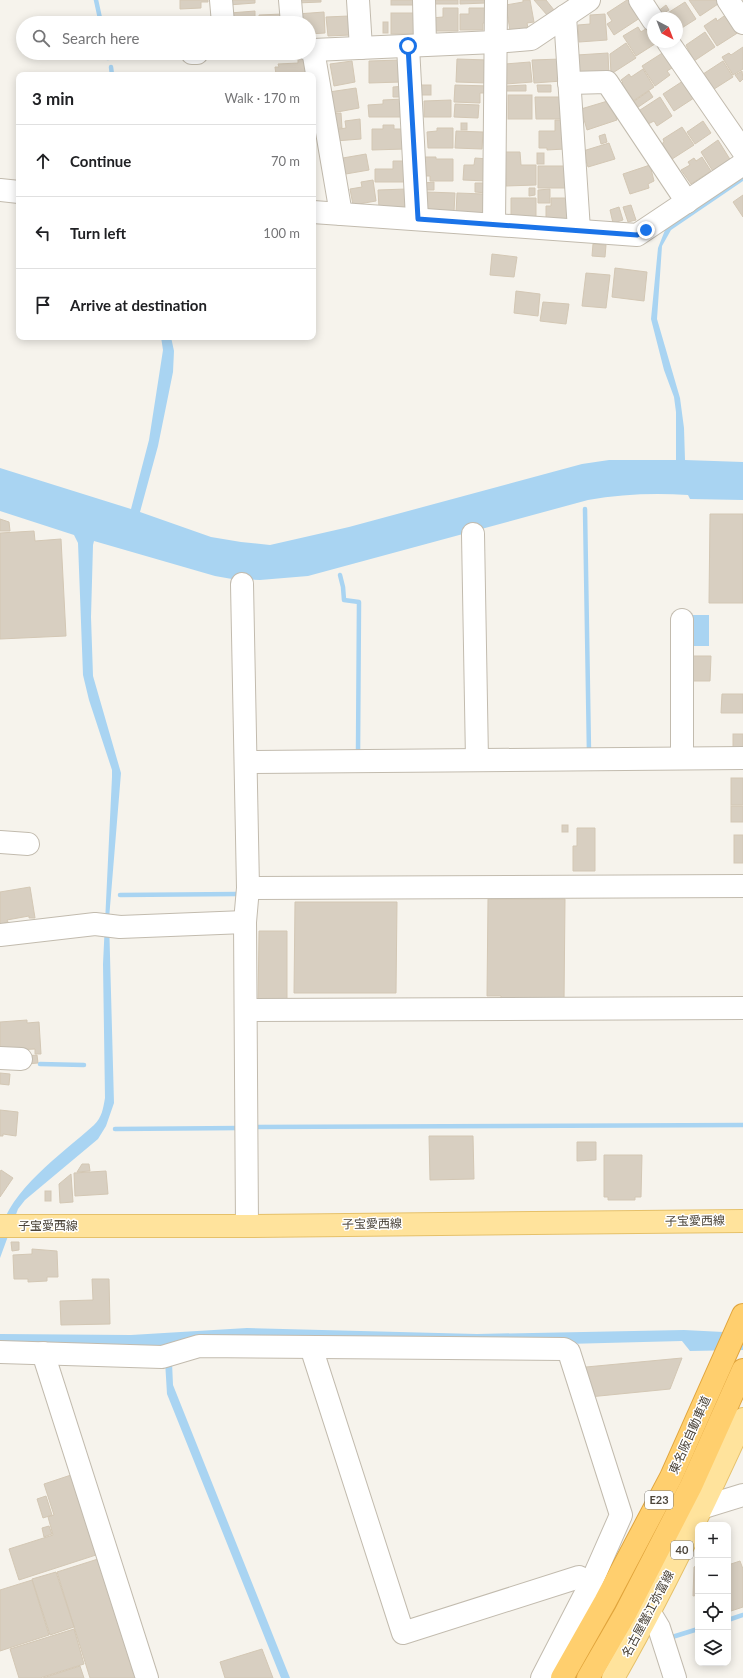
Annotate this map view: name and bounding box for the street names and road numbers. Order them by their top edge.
street label: 子宝愛西線 [665,1212,725,1229]
street label: 子宝愛西線 [342,1215,402,1232]
street label: 子宝愛西線 [18,1218,78,1233]
street label: 東名阪自動車道 [666,1393,713,1476]
road number: E23 [645,1491,673,1509]
road number: 40 [671,1541,693,1559]
street label: 名古屋蟹江弥富線 [618,1568,677,1660]

